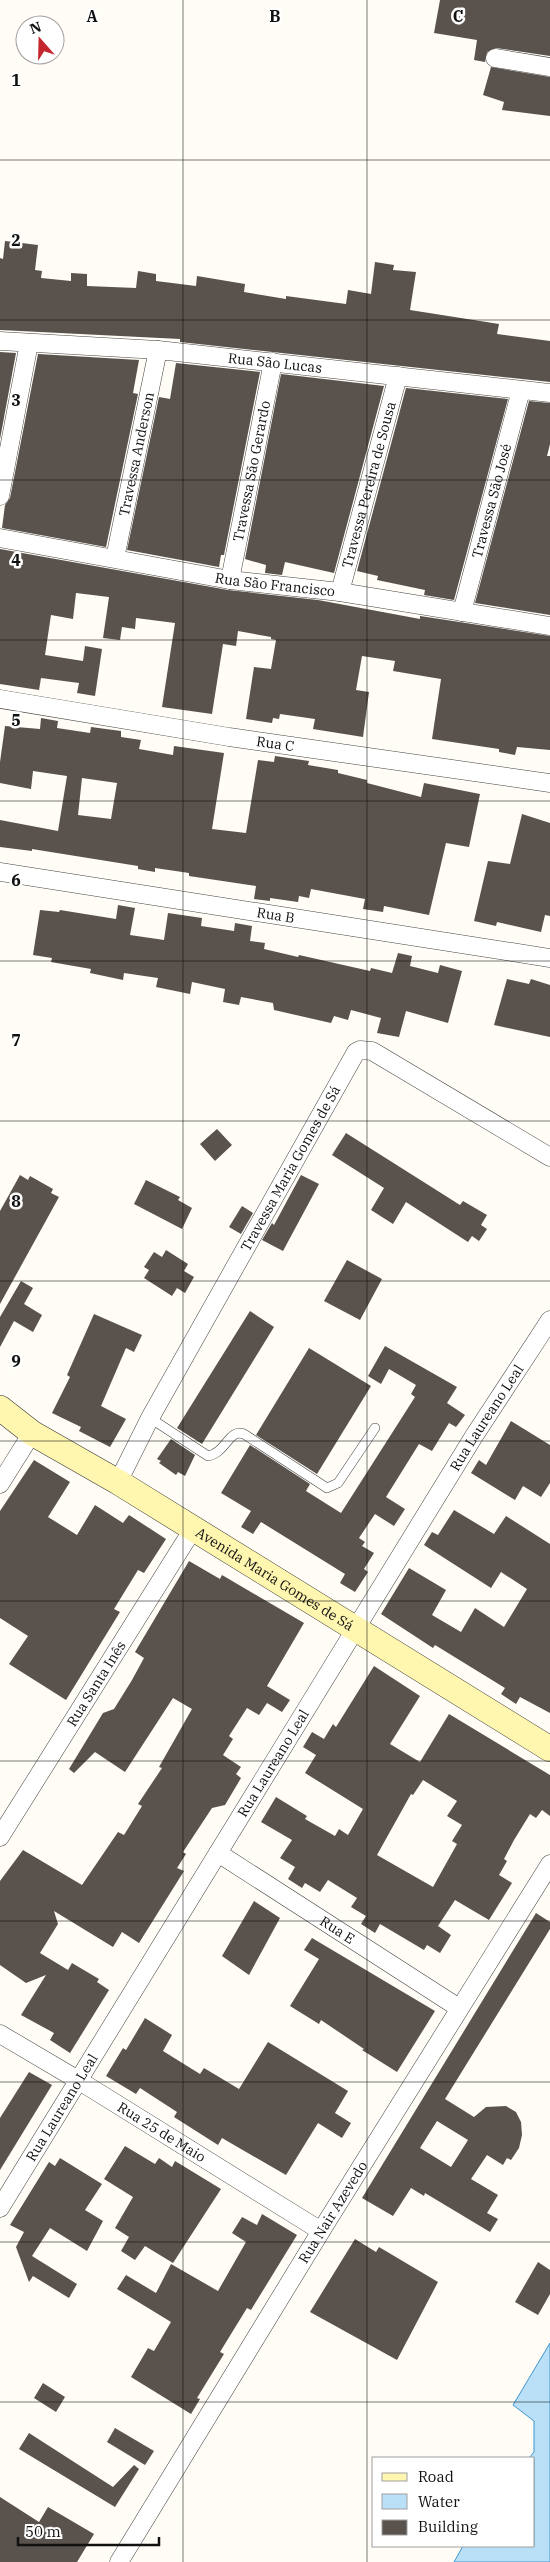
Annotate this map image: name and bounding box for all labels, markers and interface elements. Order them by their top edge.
text: A [86,6,98,26]
text: B [269,6,281,26]
text: C [453,6,463,26]
north arrow [15,15,65,65]
text: N [27,17,44,38]
text: 1 [11,70,21,90]
text: 2 [11,230,21,250]
street label: Rua São Lucas [227,349,323,377]
text: 3 [11,390,21,410]
street label: Travessa Anderson [115,390,158,518]
street label: Travessa São Gerardo [229,399,274,543]
street label: Travessa Pereira de Sousa [338,399,400,570]
street label: Travessa São José [468,442,515,560]
text: 4 [11,550,21,570]
street label: Rua São Francisco [213,568,336,600]
text: 5 [11,710,21,730]
street label: Rua C [255,732,295,755]
text: 6 [11,870,21,890]
street label: Rua B [255,903,296,927]
text: 7 [11,1030,21,1050]
street label: Travessa Maria Gomes de Sá [237,1082,344,1254]
text: 8 [11,1191,21,1211]
text: 9 [11,1351,21,1371]
street label: Rua Laureano Leal [446,1361,527,1474]
street label: Avenida Maria Gomes de Sá [193,1523,358,1635]
street label: Rua Santa Inês [63,1637,130,1730]
street label: Rua Laureano Leal [233,1706,313,1820]
street label: Rua E [317,1912,358,1948]
street label: Rua Laureano Leal [22,2050,102,2165]
street label: Rua 25 de Maio [114,2098,209,2166]
street label: Rua Nair Azevedo [294,2158,371,2267]
legend [372,2457,535,2547]
text: Road [418,2467,454,2486]
text: Water [418,2492,460,2511]
scale bar [18,2514,159,2546]
text: Building [418,2517,478,2536]
text: 50 m [25,2522,61,2541]

